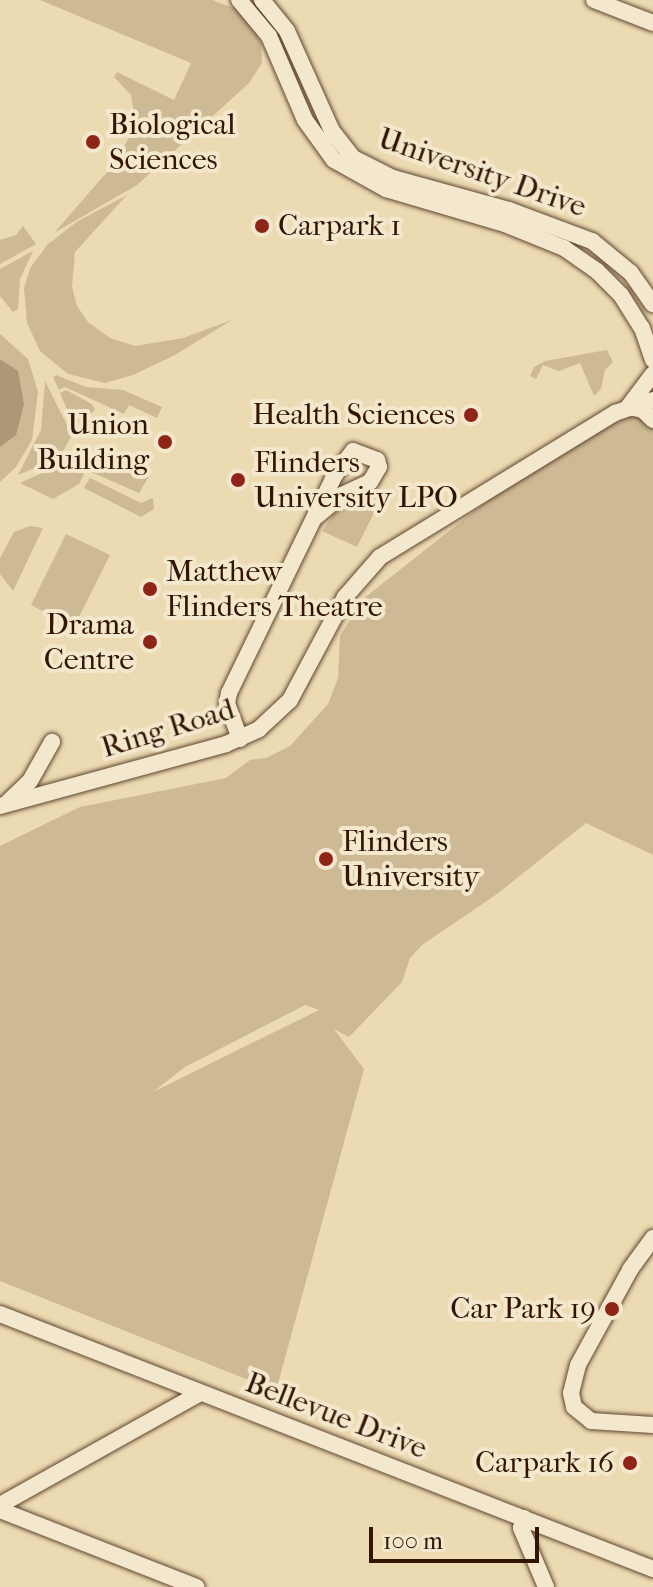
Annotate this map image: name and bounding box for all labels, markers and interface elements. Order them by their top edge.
place label: Biological Sciences [109,107,236,178]
street label: University Drive [373,121,591,225]
marker: Biological Sciences [84,133,102,151]
place label: Carpark 1 [278,208,401,244]
marker: Carpark 1 [253,217,271,235]
place label: Health Sciences [252,397,455,433]
marker: Health Sciences [462,406,480,424]
place label: Union Building [37,407,149,478]
marker: Union Building [156,433,174,451]
place label: Flinders University LPO [254,445,458,516]
marker: Flinders University LPO [229,471,247,489]
place label: Matthew Flinders Theatre [166,554,383,624]
marker: Matthew Flinders Theatre [141,580,159,598]
place label: Drama Centre [44,607,134,678]
marker: Drama Centre [141,633,159,651]
street label: Ring Road [97,692,239,766]
place label: Flinders University [342,824,480,894]
marker: Flinders University [317,850,335,868]
place label: Car Park 19 [450,1291,596,1327]
marker: Car Park 19 [603,1300,621,1318]
street label: Bellevue Drive [240,1365,432,1467]
place label: Carpark 16 [475,1445,614,1481]
marker: Carpark 16 [621,1454,639,1472]
scale bar [373,1511,543,1561]
text: 100 m [383,1527,443,1555]

